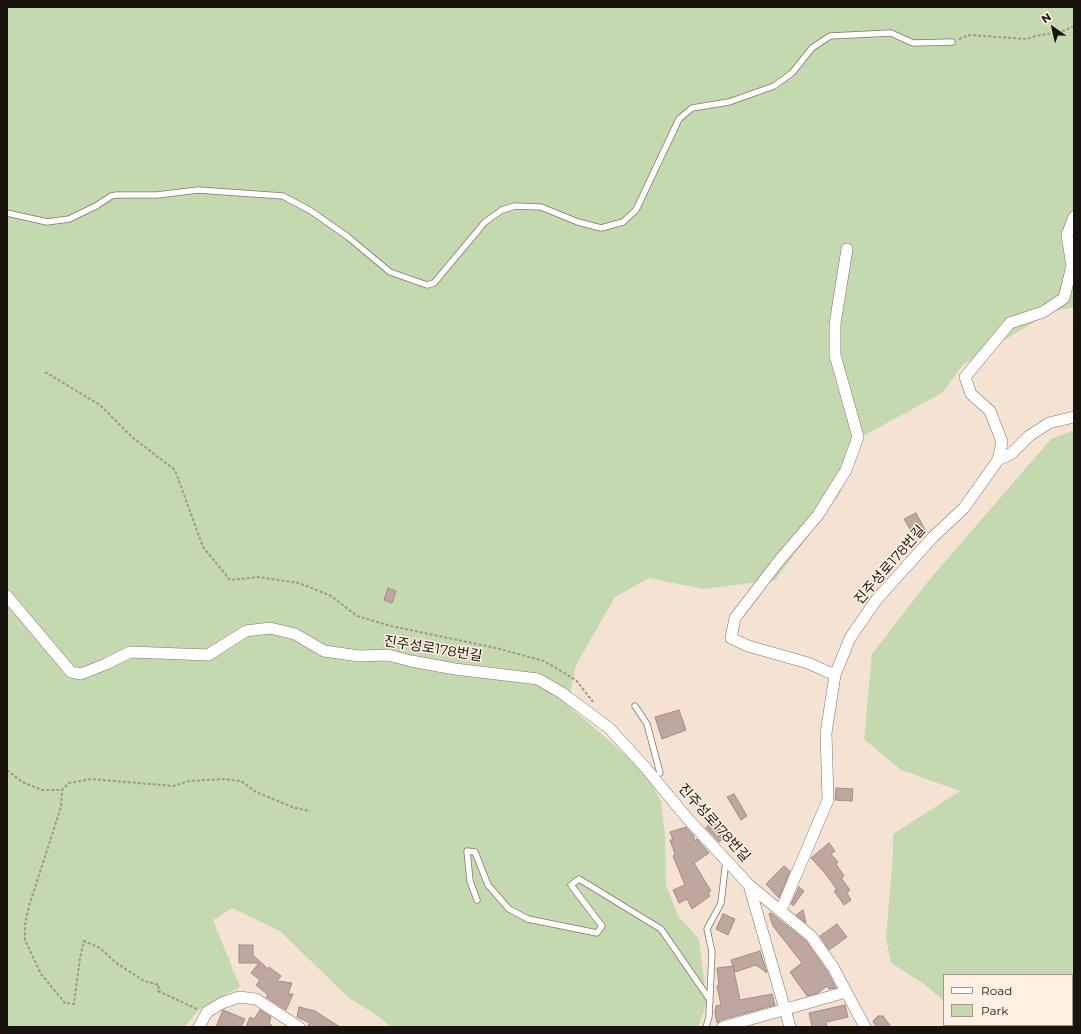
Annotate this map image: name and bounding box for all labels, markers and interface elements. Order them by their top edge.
north arrow [1033,8,1073,48]
text: N [1039,10,1054,26]
street label: 진주성로178번길 [851,522,929,608]
street label: 진주성로178번길 [383,633,483,665]
street label: 진주성로178번길 [675,781,753,865]
legend [943,974,1073,1026]
text: Road [981,983,1012,998]
text: Park [981,1003,1008,1018]

